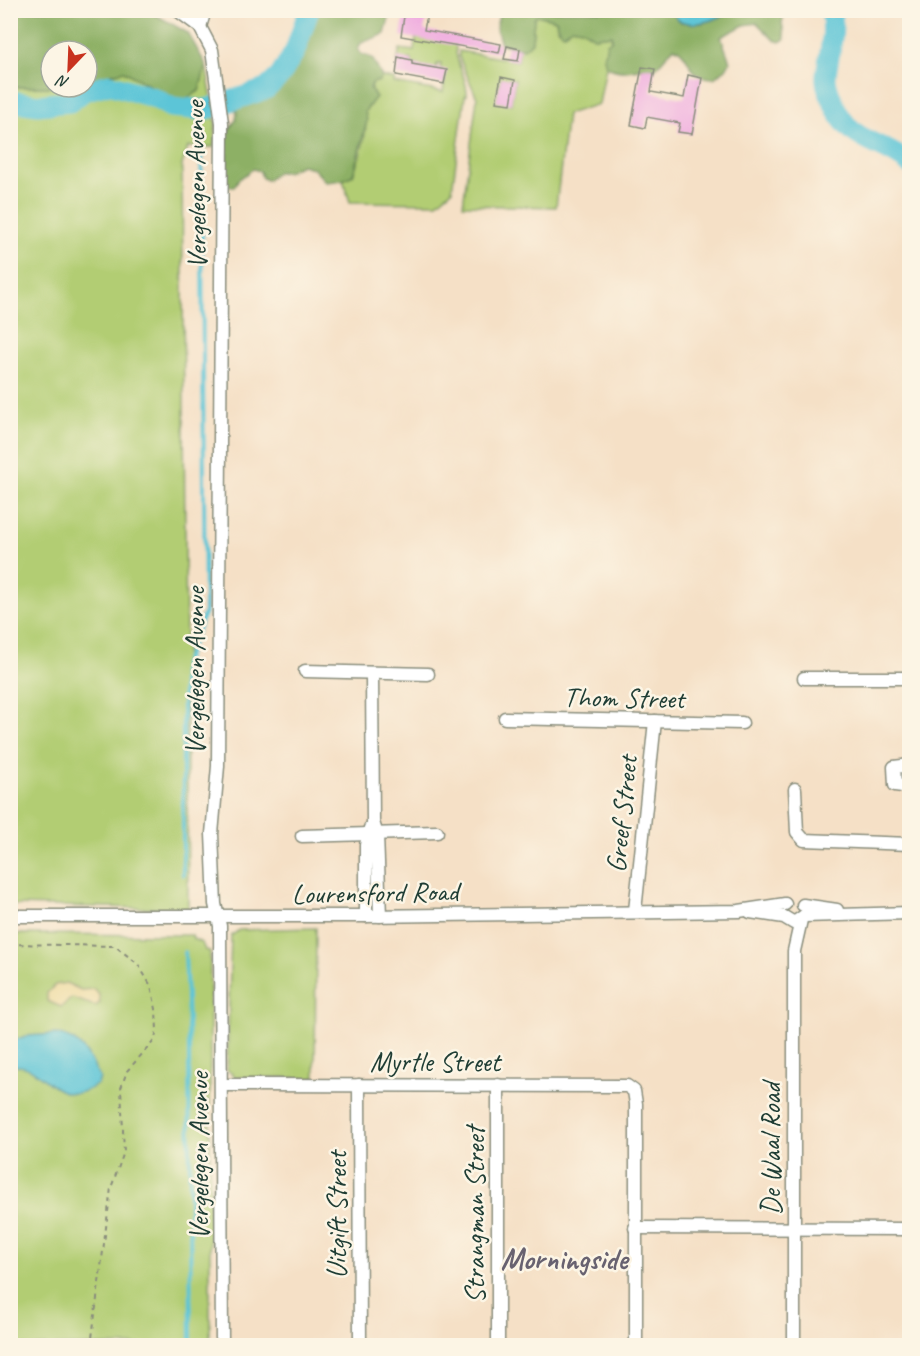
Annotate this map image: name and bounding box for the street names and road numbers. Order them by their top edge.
street label: Vergelegen Avenue [177,99,214,269]
street label: Vergelegen Avenue [177,585,212,755]
street label: Thom Street [563,679,687,716]
street label: Greef Street [598,751,645,874]
street label: Lourensford Road [291,873,463,911]
street label: Myrtle Street [370,1044,503,1079]
street label: Vergelegen Avenue [181,1070,216,1240]
street label: De Waal Road [753,1079,788,1215]
street label: Strangman Street [457,1123,492,1304]
street label: Uitgift Street [319,1149,354,1279]

